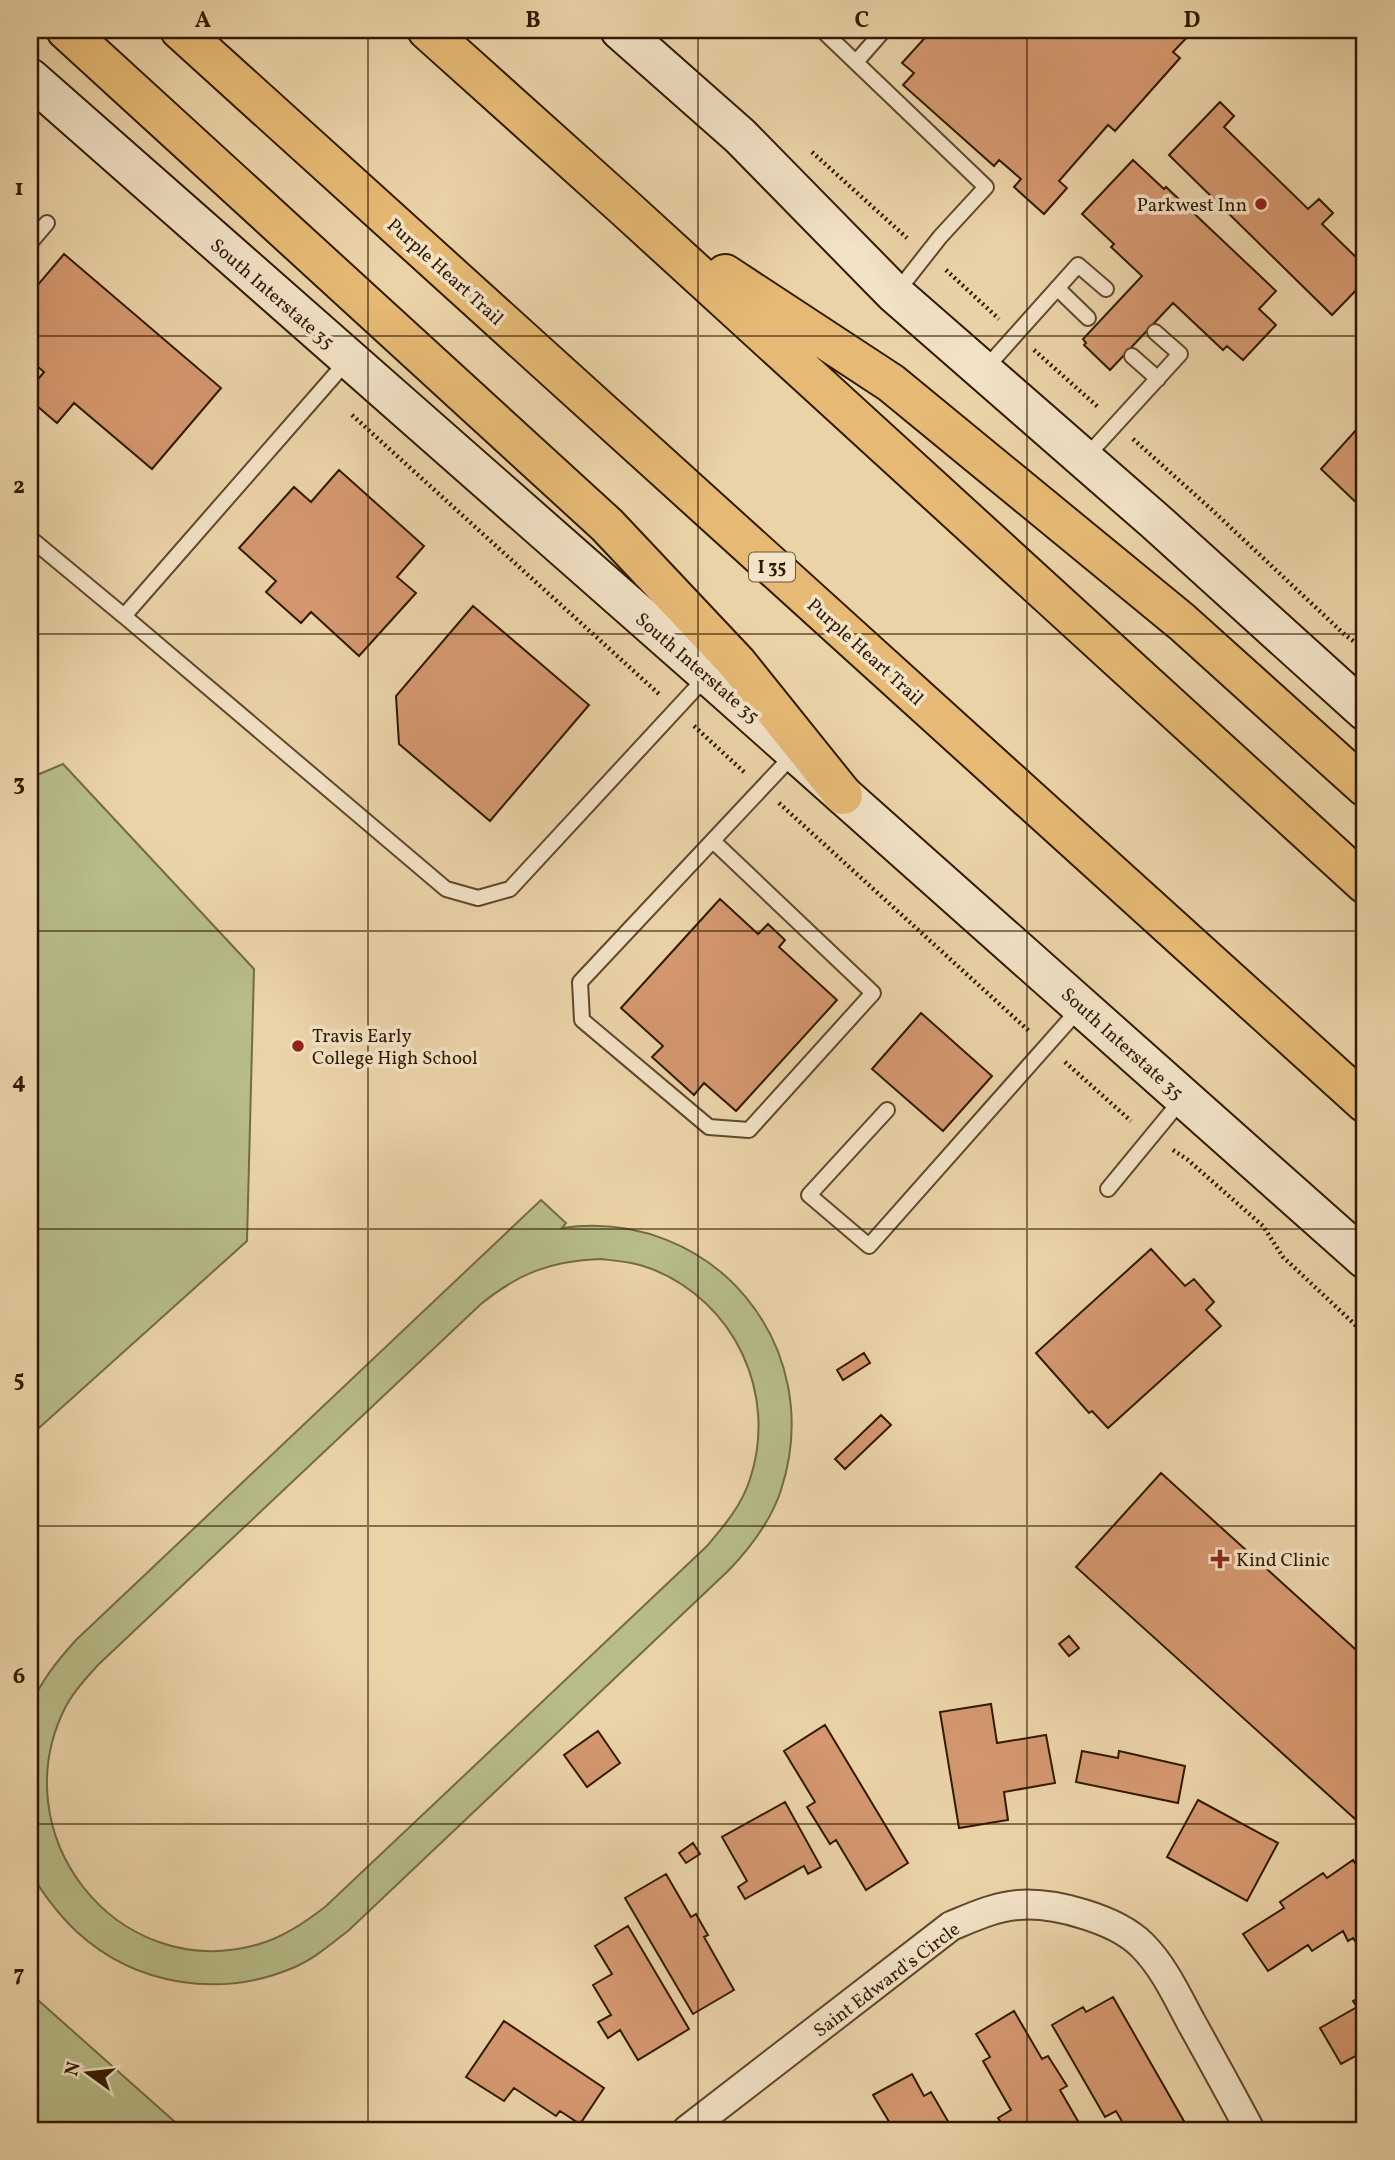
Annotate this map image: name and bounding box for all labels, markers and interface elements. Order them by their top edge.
text: A [195,5,211,37]
text: B [525,5,541,37]
text: C [855,5,869,37]
text: D [1184,5,1201,37]
text: 1 [14,173,24,205]
place label: Parkwest Inn [1137,193,1247,219]
marker: Parkwest Inn [1253,196,1269,212]
street label: Purple Heart Trail [381,213,509,332]
street label: South Interstate 35 [204,233,339,356]
text: 2 [13,471,25,503]
road number: I 35 [749,552,795,582]
street label: Purple Heart Trail [801,593,929,712]
street label: South Interstate 35 [629,607,764,730]
text: 3 [13,768,25,800]
street label: South Interstate 35 [1055,982,1189,1107]
place label: Travis Early College High School [312,1024,478,1072]
marker: Travis Early College High School [290,1038,306,1054]
text: 4 [12,1066,26,1098]
text: 5 [13,1364,25,1396]
place label: Kind Clinic [1236,1548,1330,1574]
marker: Kind Clinic [1210,1549,1230,1569]
text: 6 [13,1661,25,1693]
street label: Saint Edward's Circle [809,1917,966,2044]
text: 7 [14,1959,25,1991]
north arrow [52,2038,122,2108]
text: N [59,2059,88,2079]

